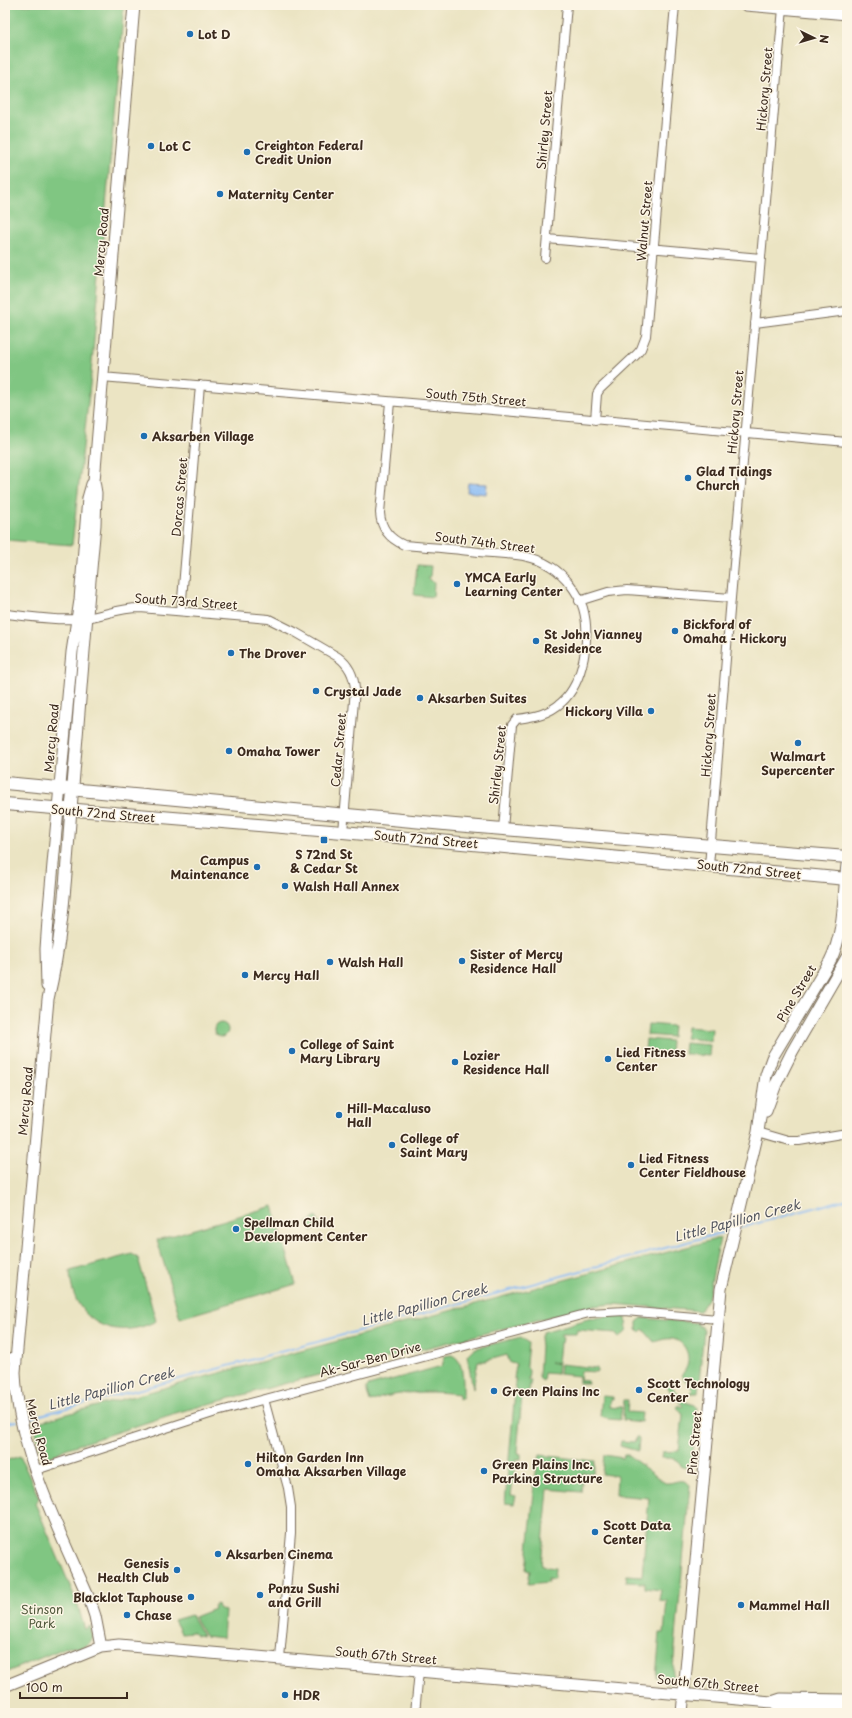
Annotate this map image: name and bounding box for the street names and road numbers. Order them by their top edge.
street label: Hickory Street [751,46,777,132]
street label: Shirley Street [532,89,556,170]
street label: Walnut Street [632,180,657,262]
street label: Mercy Road [89,207,113,277]
street label: Hickory Street [722,369,748,455]
street label: South 75th Street [425,384,527,410]
street label: Dorcas Street [167,456,191,537]
street label: South 74th Street [434,527,536,557]
street label: South 73rd Street [134,588,238,614]
street label: Hickory Street [696,692,720,777]
street label: Mercy Road [39,703,63,773]
street label: Cedar Street [326,712,350,788]
street label: Shirley Street [484,724,510,806]
street label: South 72nd Street [50,799,156,827]
street label: South 72nd Street [373,825,479,853]
street label: South 72nd Street [696,855,802,883]
street label: Pine Street [772,961,820,1025]
street label: Mercy Road [13,1066,37,1136]
street label: Ak-Sar-Ben Drive [317,1337,423,1381]
street label: Mercy Road [21,1396,57,1468]
street label: Pine Street [682,1410,706,1476]
street label: South 67th Street [334,1642,438,1668]
street label: South 67th Street [656,1670,760,1696]

